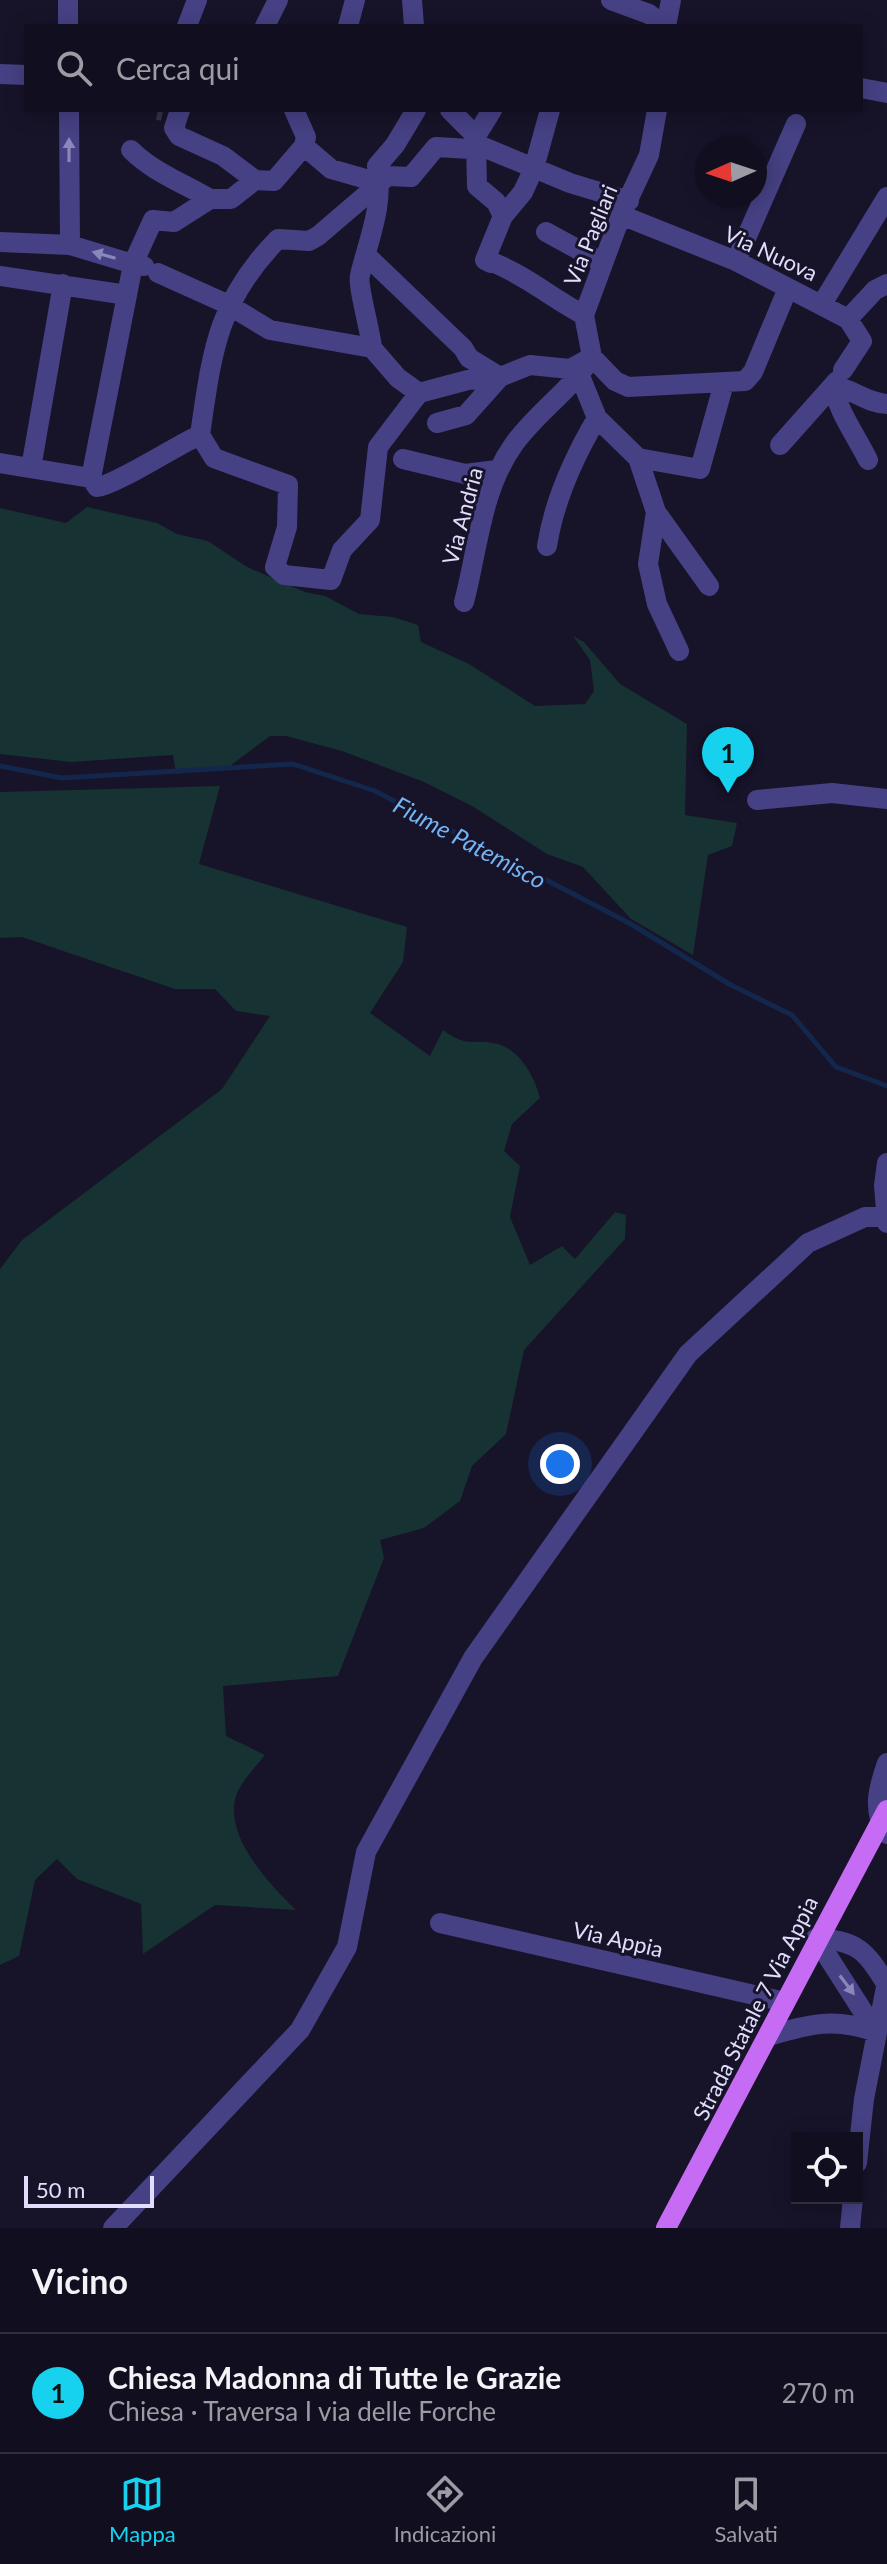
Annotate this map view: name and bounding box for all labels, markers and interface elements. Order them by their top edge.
search box [24,24,863,112]
icon: search [52,46,96,90]
text: Cerca qui [116,50,240,86]
north arrow [695,136,767,208]
one-way arrow [63,137,75,162]
street label: Via Pagliari [558,180,622,290]
street label: Via Nuova [720,220,822,286]
one-way arrow [91,249,116,261]
street label: Via Andria [436,464,488,568]
pin: 1 [702,727,754,793]
water label: Fiume Patemisco [389,790,551,894]
your location [540,1444,580,1484]
street label: Strada Statale 7 Via Appia [687,1892,823,2124]
street label: Via Appia [570,1916,666,1962]
one-way arrow [838,1974,854,1995]
map controls [791,2132,863,2204]
button: locate [791,2132,863,2204]
scale bar [24,2172,154,2208]
text: 50 m [36,2176,85,2203]
text: Vicino [32,2260,128,2301]
text: Chiesa Madonna di Tutte le Grazie [108,2359,561,2395]
text: 1 [50,2377,66,2409]
text: 270 m [782,2377,855,2409]
text: Chiesa · Traversa I via delle Forche [108,2395,496,2427]
tab: Mappa [109,2472,176,2547]
tab: Indicazioni [394,2472,496,2547]
tab: Salvati [715,2472,778,2547]

